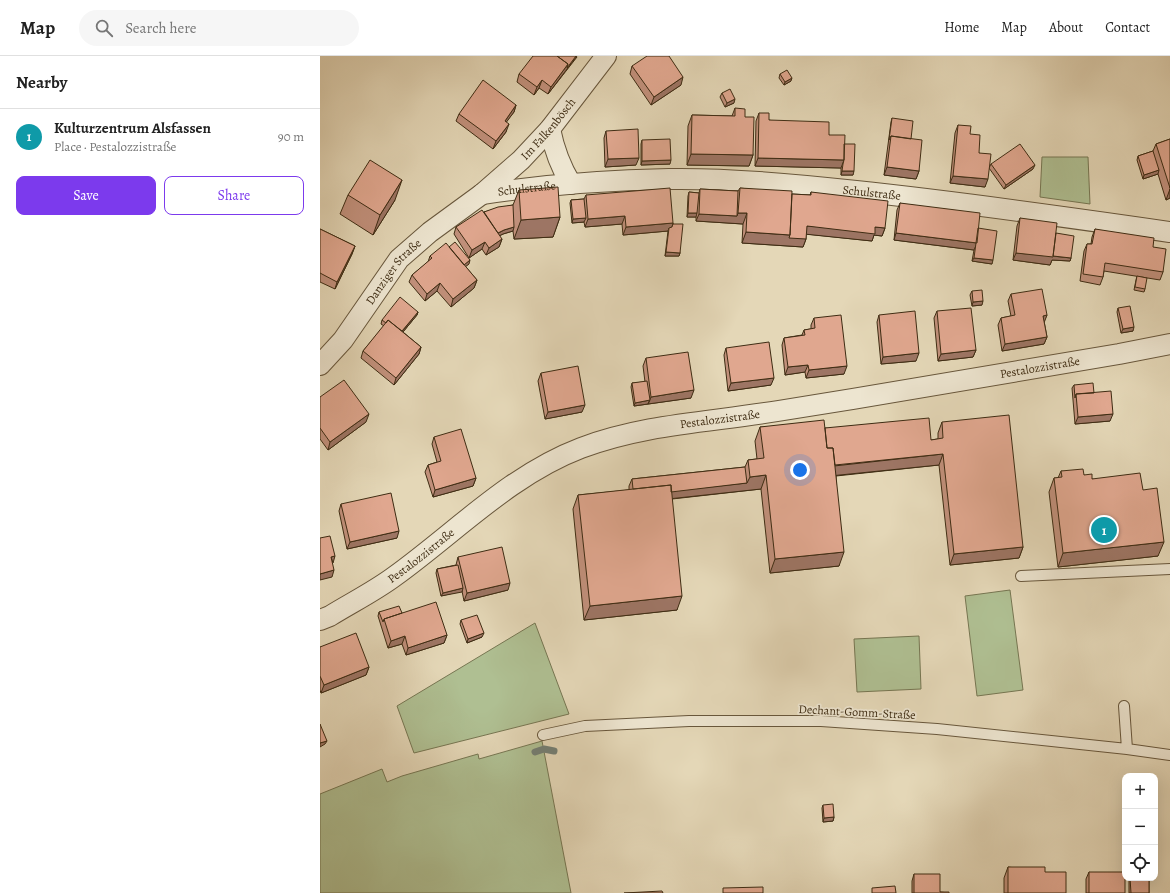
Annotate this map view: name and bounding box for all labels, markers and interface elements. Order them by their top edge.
search box [79,10,359,46]
text: Map [20,15,55,41]
icon: search [93,17,115,39]
text: Search here [125,18,197,38]
text: Home [944,18,979,37]
text: Map [1001,18,1027,37]
text: About [1049,18,1083,37]
text: Contact [1105,18,1150,37]
text: Nearby [16,71,67,94]
street label: Im Falkenbösch [517,94,579,163]
text: Kulturzentrum Alsfassen [54,118,211,138]
text: 1 [27,128,31,145]
text: 90 m [278,128,304,145]
text: Place · Pestalozzistraße [54,138,176,155]
button: Save [16,176,156,215]
button: Share [164,176,304,215]
street label: Schulstraße [497,177,556,200]
street label: Schulstraße [842,182,902,204]
street label: Danziger Straße [362,235,425,308]
street label: Pestalozzistraße [999,353,1081,382]
street label: Pestalozzistraße [679,406,761,432]
your location [790,460,810,480]
pin: 1 [1091,515,1117,545]
street label: Pestalozzistraße [384,525,458,587]
street label: Dechant-Gomm-Straße [798,701,916,723]
map controls [1122,773,1158,881]
button: + [1122,773,1158,809]
button: − [1122,809,1158,845]
button: locate [1122,845,1158,881]

